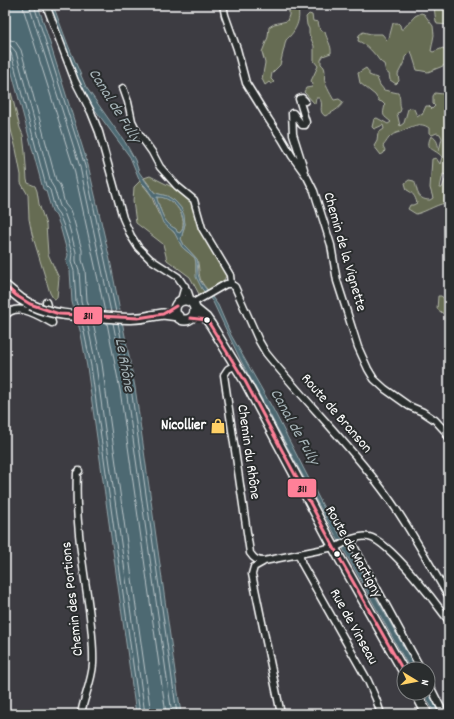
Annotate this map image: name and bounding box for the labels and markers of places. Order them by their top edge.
unlabelled marker [202,315,212,325]
place label: Nicollier [161,415,206,437]
shop icon: Nicollier [209,417,227,435]
unlabelled marker [332,549,342,559]

